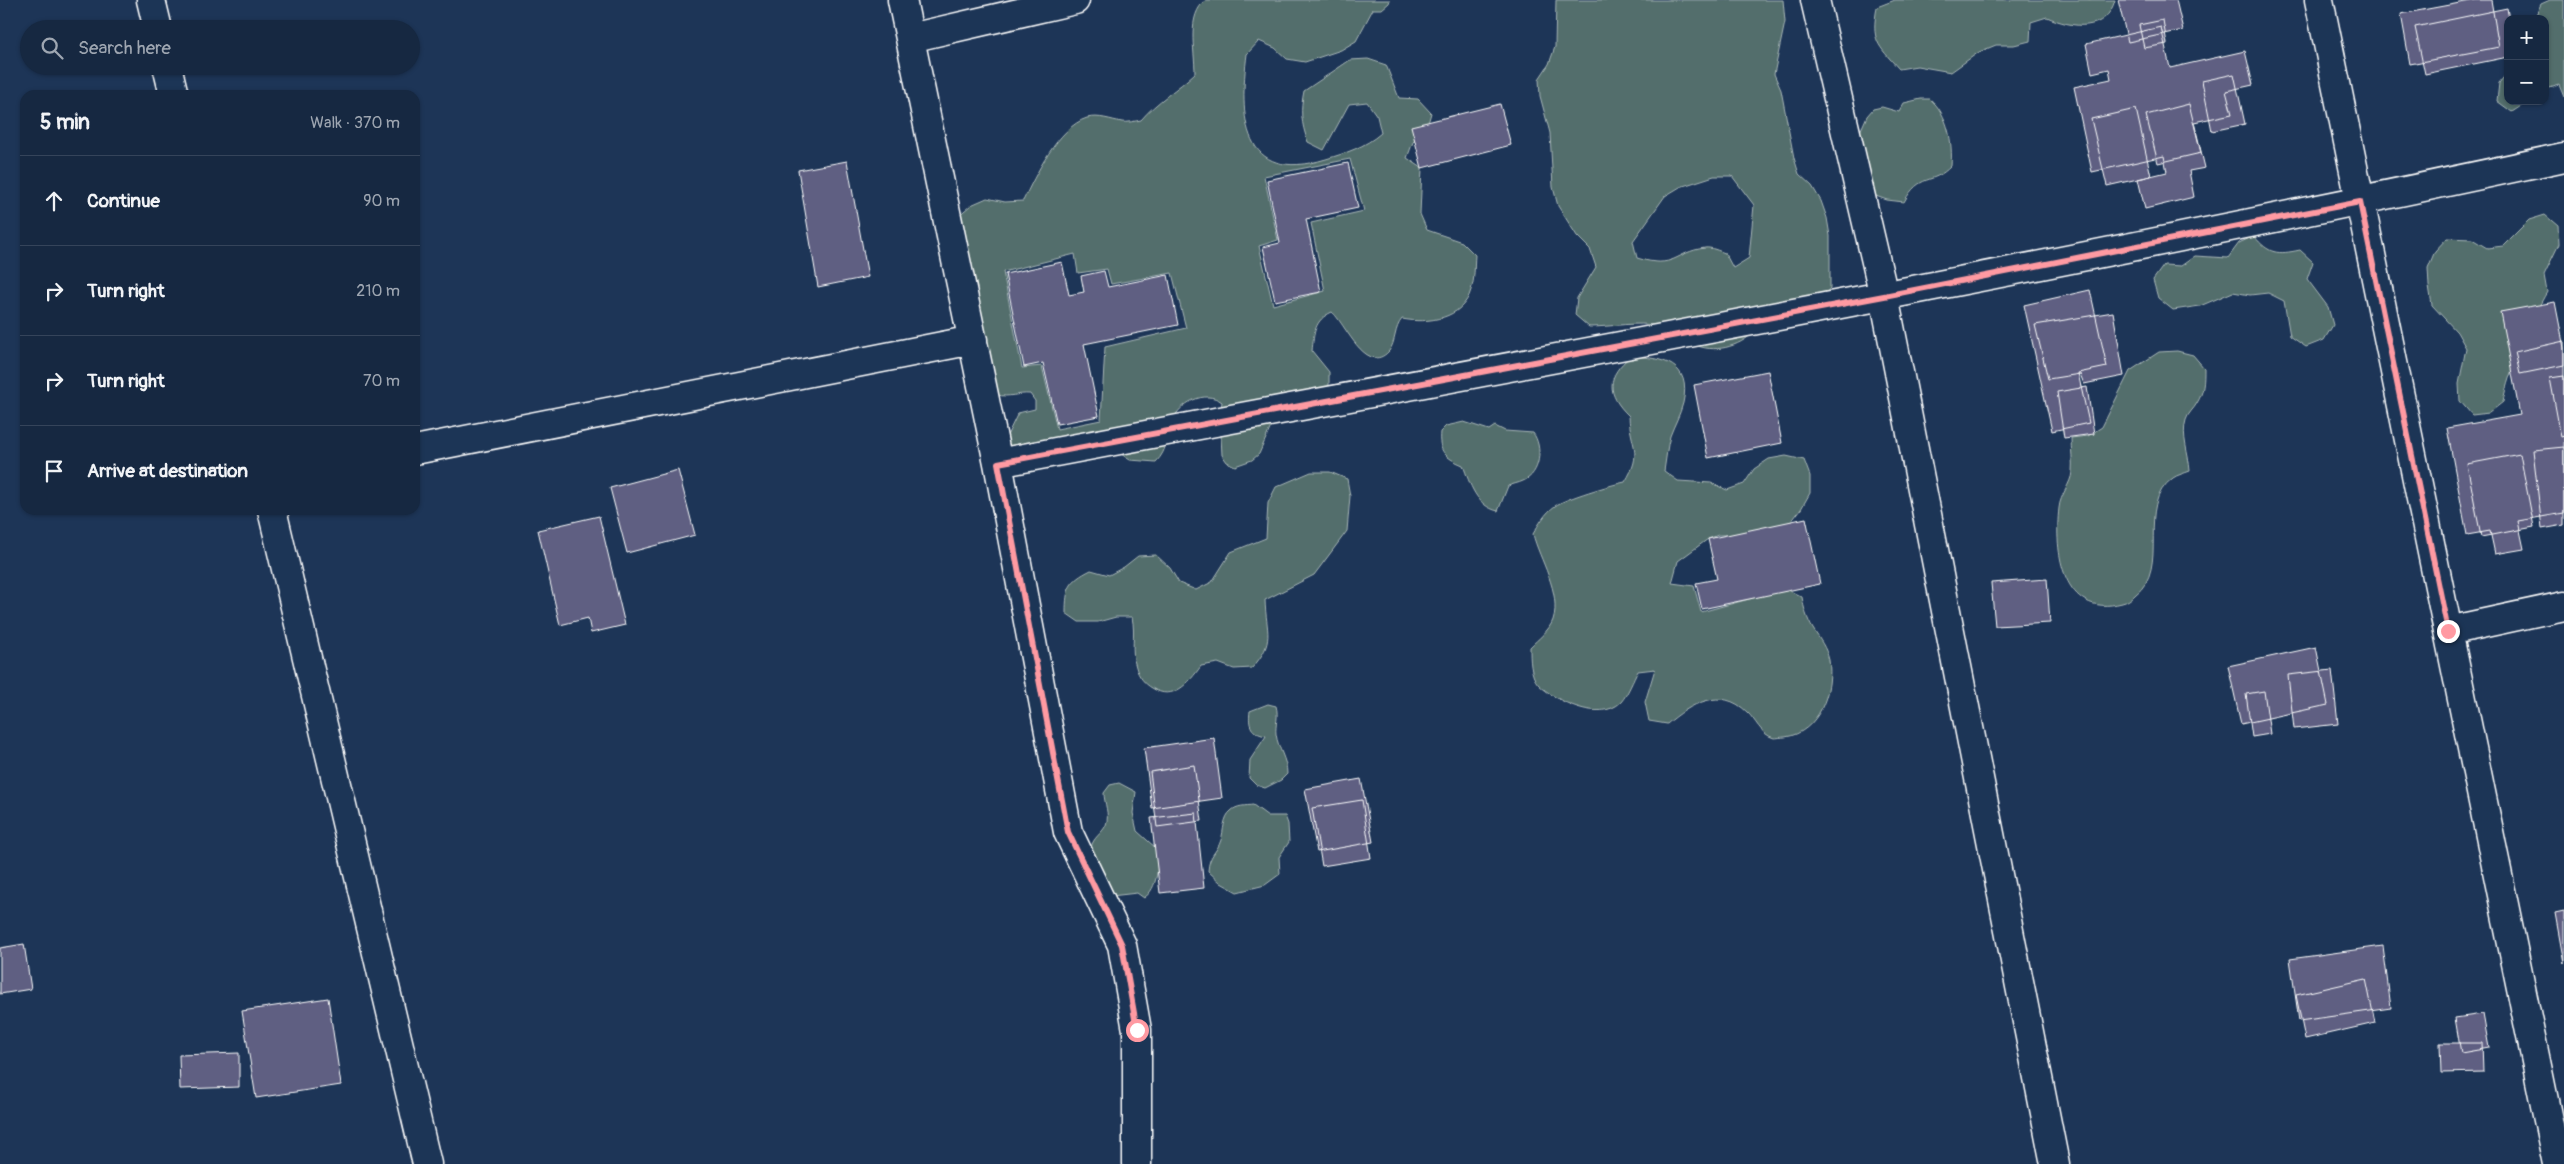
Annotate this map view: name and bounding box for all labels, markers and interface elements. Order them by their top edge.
map controls [2504,15,2549,105]
button: + [2504,15,2549,60]
search box [20,20,420,75]
icon: search [38,34,66,62]
text: Search here [78,36,171,60]
button: − [2504,60,2549,105]
text: 5 min [40,109,90,136]
text: Walk · 370 m [310,113,400,133]
icon: ahead [40,187,68,215]
text: Continue [87,189,160,213]
text: 90 m [363,191,400,211]
icon: right [40,277,68,305]
text: Turn right [87,279,165,303]
text: 210 m [356,281,400,301]
icon: right [40,367,68,395]
text: Turn right [87,369,165,393]
text: 70 m [363,371,400,391]
icon: arrive [40,457,68,485]
text: Arrive at destination [87,459,248,483]
route end [2437,620,2460,643]
route start [1126,1019,1149,1042]

